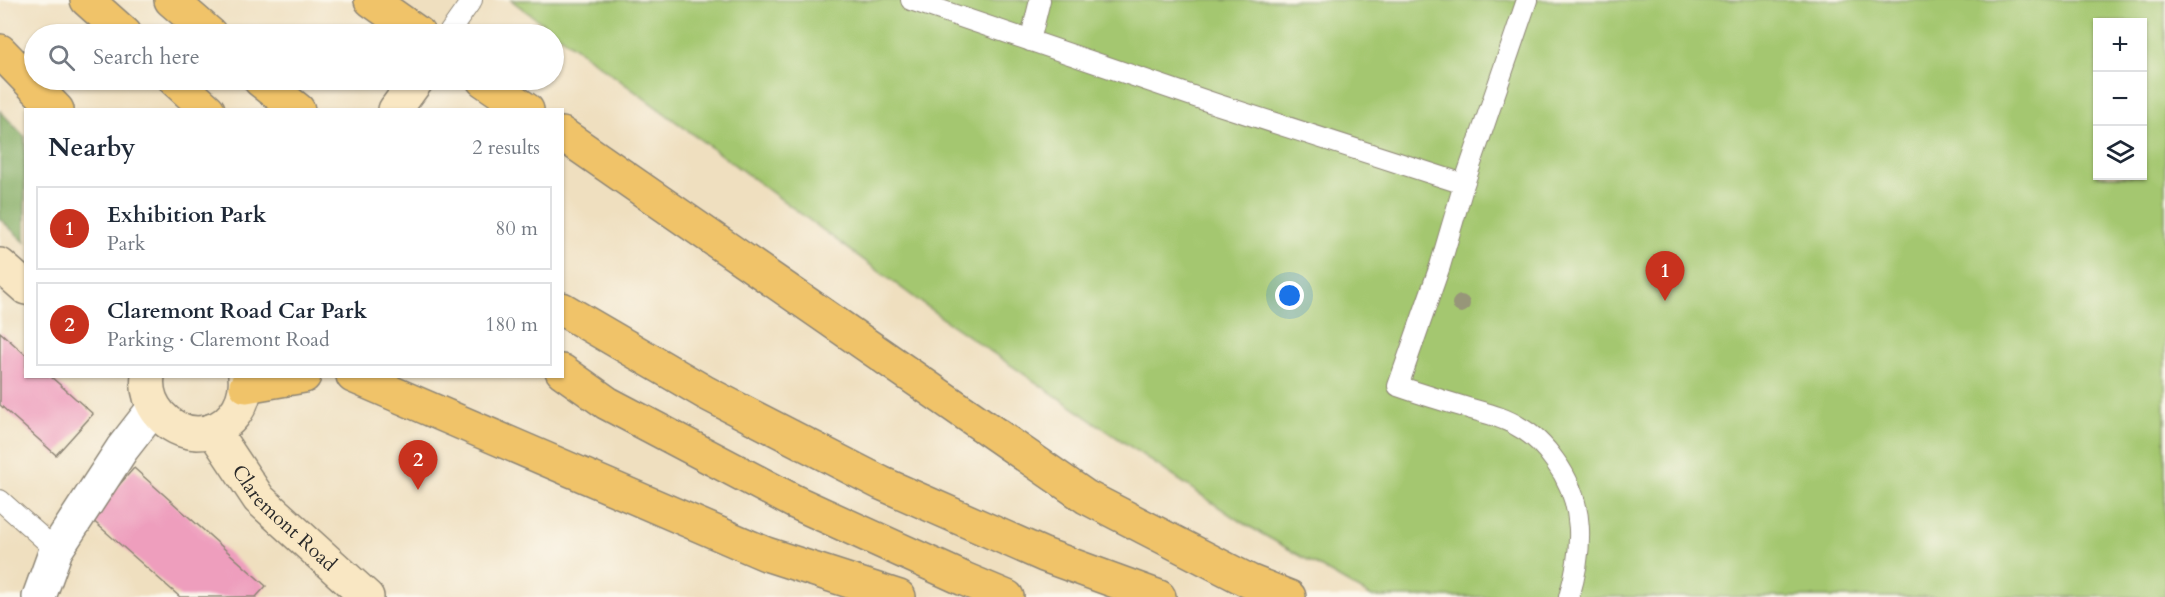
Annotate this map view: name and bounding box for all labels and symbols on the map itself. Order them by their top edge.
pin: 1 [1646,252,1684,301]
your location [1275,281,1304,310]
pin: 2 [398,440,438,490]
street label: Claremont Road [226,459,343,578]

